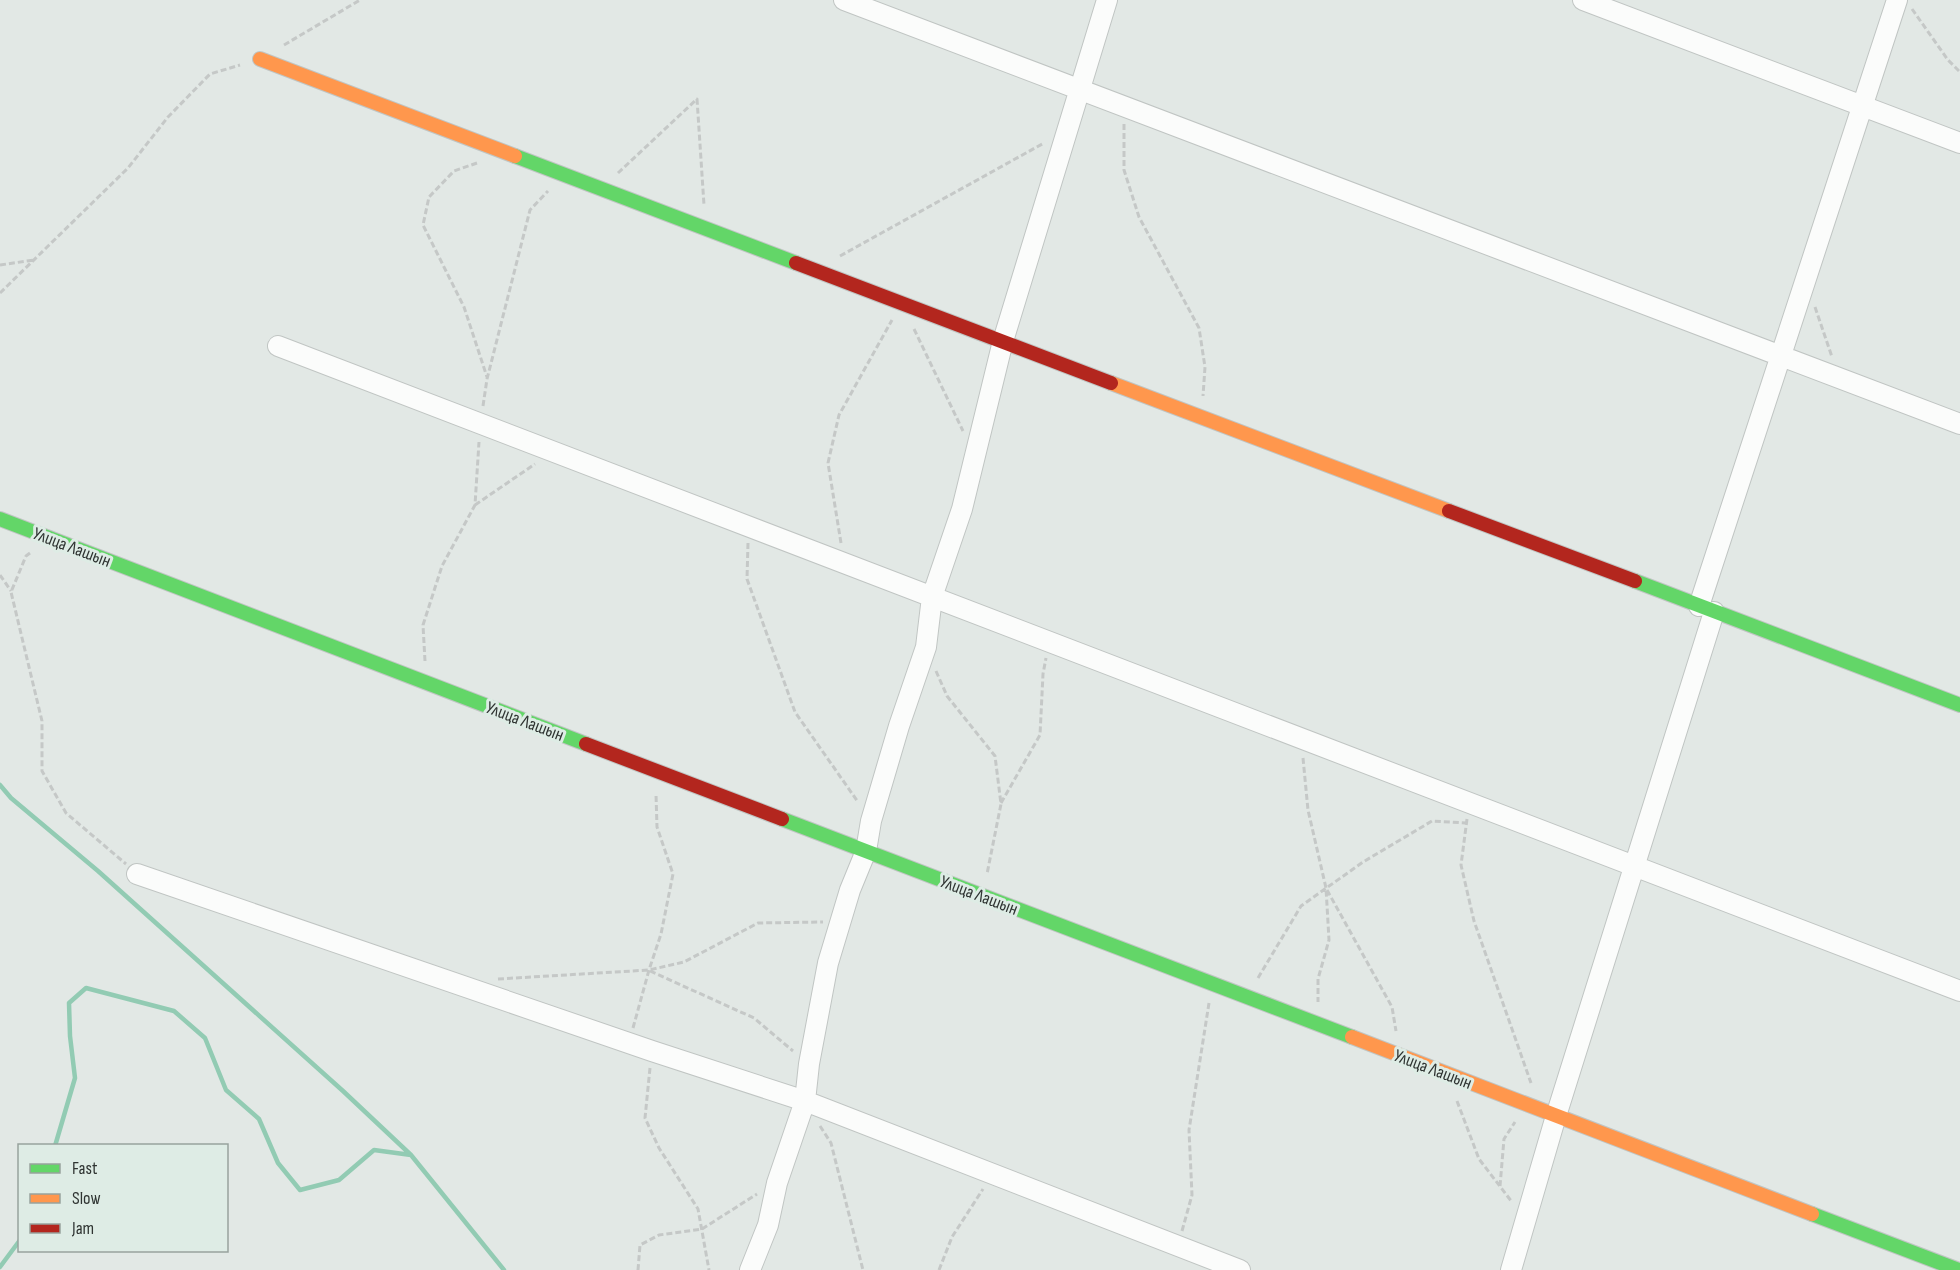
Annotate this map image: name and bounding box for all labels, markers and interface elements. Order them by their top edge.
street label: Улица Лашын [30,523,114,572]
street label: Улица Лашын [483,697,567,746]
street label: Улица Лашын [937,871,1021,920]
street label: Улица Лашын [1391,1045,1475,1094]
legend [18,1144,228,1252]
text: Fast [72,1158,98,1179]
text: Slow [72,1188,101,1209]
text: Jam [71,1218,94,1239]

